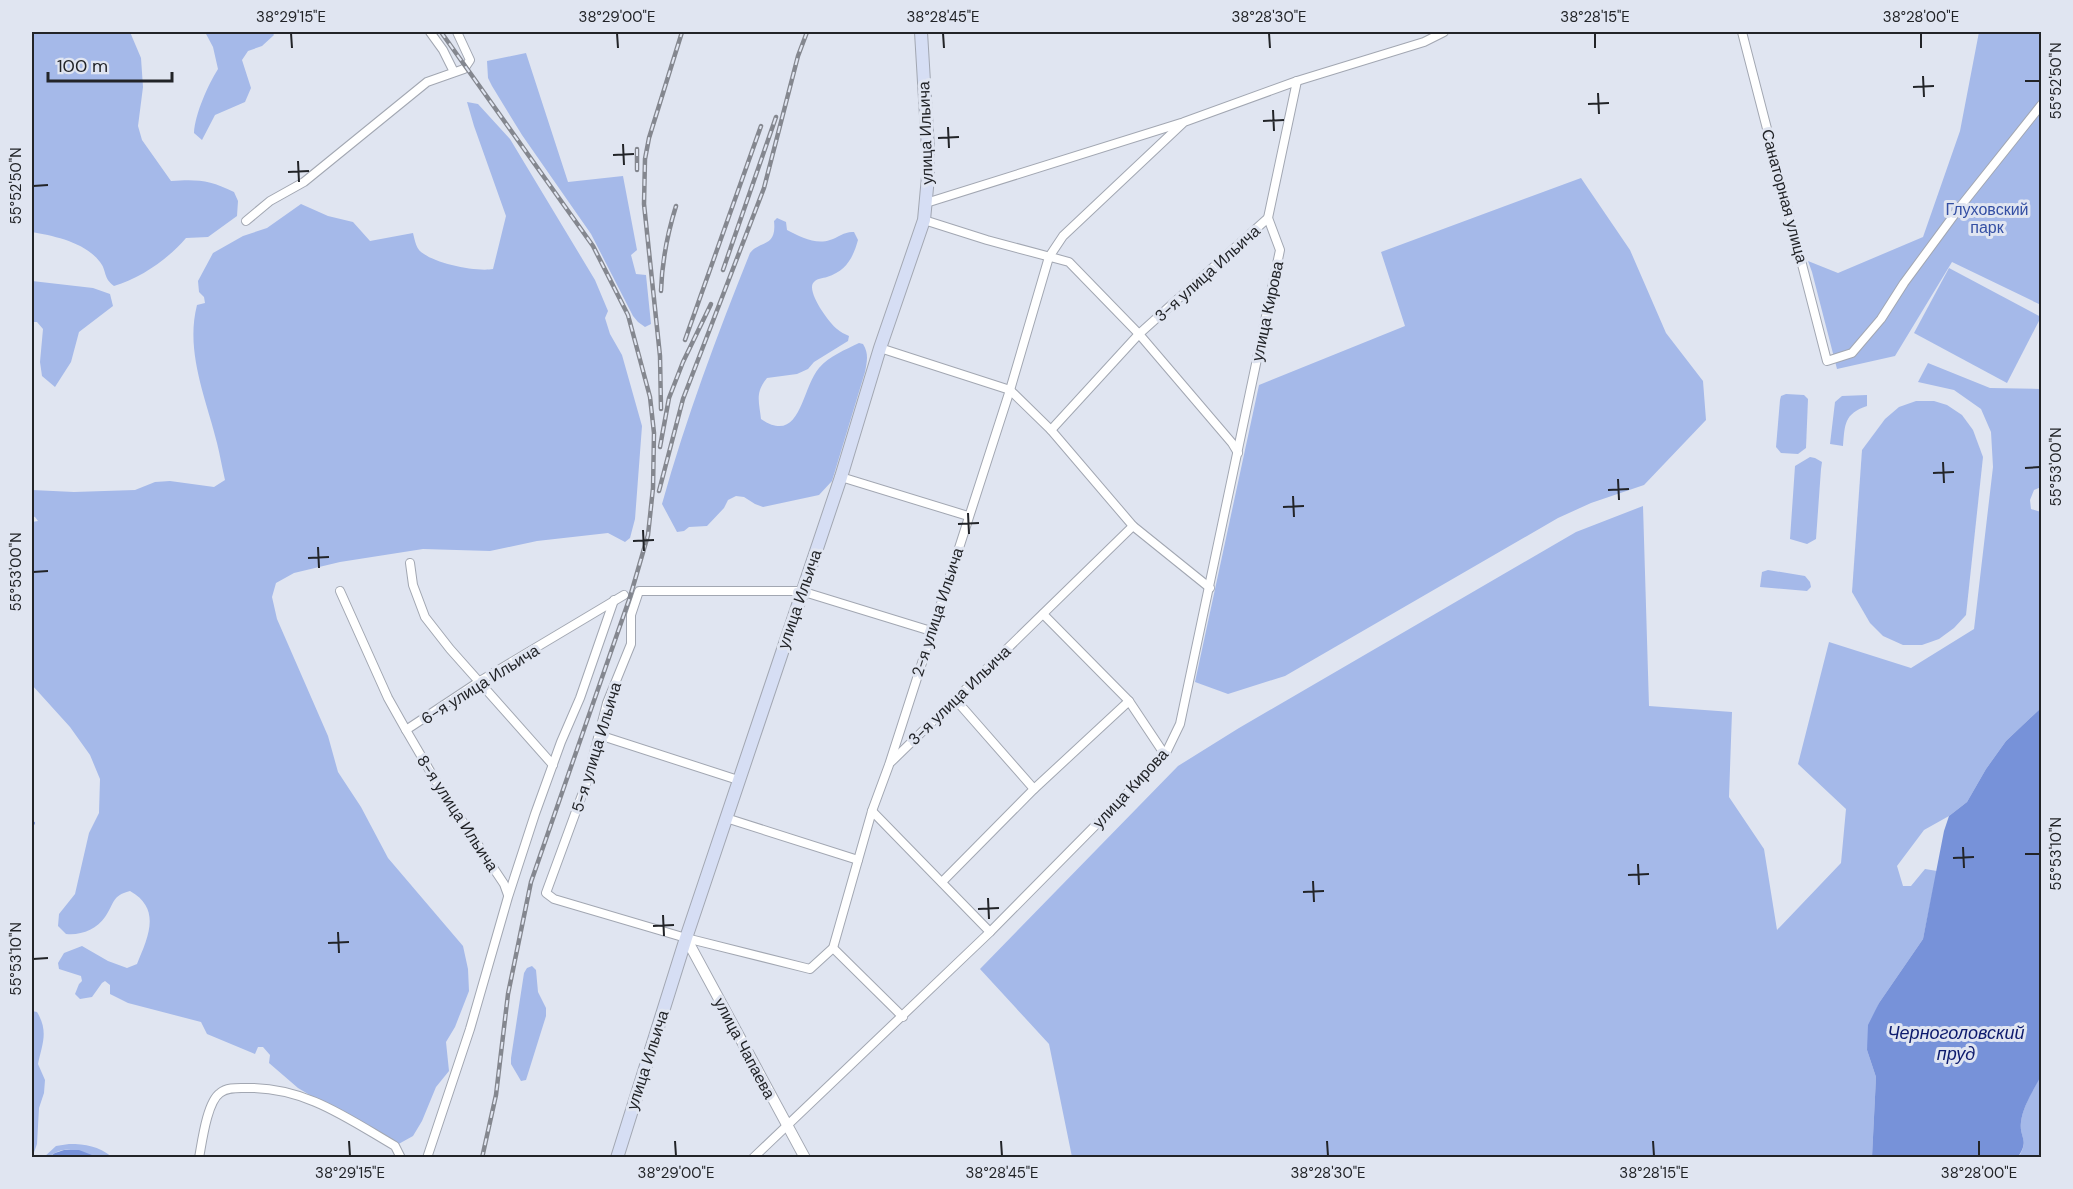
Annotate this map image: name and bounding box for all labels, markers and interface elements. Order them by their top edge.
text: 38°29'15"E [256,7,326,27]
text: 38°29'00"E [579,7,655,27]
text: 38°28'45"E [906,7,980,27]
text: 38°28'30"E [1232,7,1307,27]
text: 38°28'15"E [1560,7,1630,27]
text: 38°28'00"E [1883,7,1959,27]
text: 55°52'50"N [2046,42,2066,120]
scale bar [48,45,172,83]
text: 100 m [57,54,108,78]
street label: улица Ильича [913,81,938,185]
street label: Санаторная улица [1757,127,1812,265]
text: 55°52'50"N [6,147,26,225]
park label: Глуховский парк [1945,199,2029,238]
street label: 3-я улица Ильича [1150,220,1264,326]
street label: улица Кирова [1247,259,1288,363]
text: 55°53'00"N [2046,427,2066,507]
text: 55°53'00"N [6,532,26,612]
street label: 2-я улица Ильича [907,545,968,679]
street label: улица Ильича [773,547,826,652]
street label: 6-я улица Ильича [417,640,543,729]
street label: 3-я улица Ильича [904,641,1015,750]
street label: 5-я улица Ильича [567,679,626,815]
street label: улица Кирова [1088,744,1173,833]
street label: 8-я улица Ильича [412,751,503,876]
text: 55°53'10"N [2046,817,2066,891]
text: 55°53'10"N [6,922,26,996]
street label: улица Чапаева [709,994,780,1102]
street label: улица Ильича [621,1008,673,1113]
water label: Черноголовский пруд [1887,1021,2025,1066]
text: 38°29'15"E [315,1163,385,1183]
text: 38°29'00"E [638,1163,714,1183]
text: 38°28'45"E [965,1163,1039,1183]
text: 38°28'30"E [1291,1163,1366,1183]
text: 38°28'15"E [1619,1163,1689,1183]
text: 38°28'00"E [1941,1163,2017,1183]

